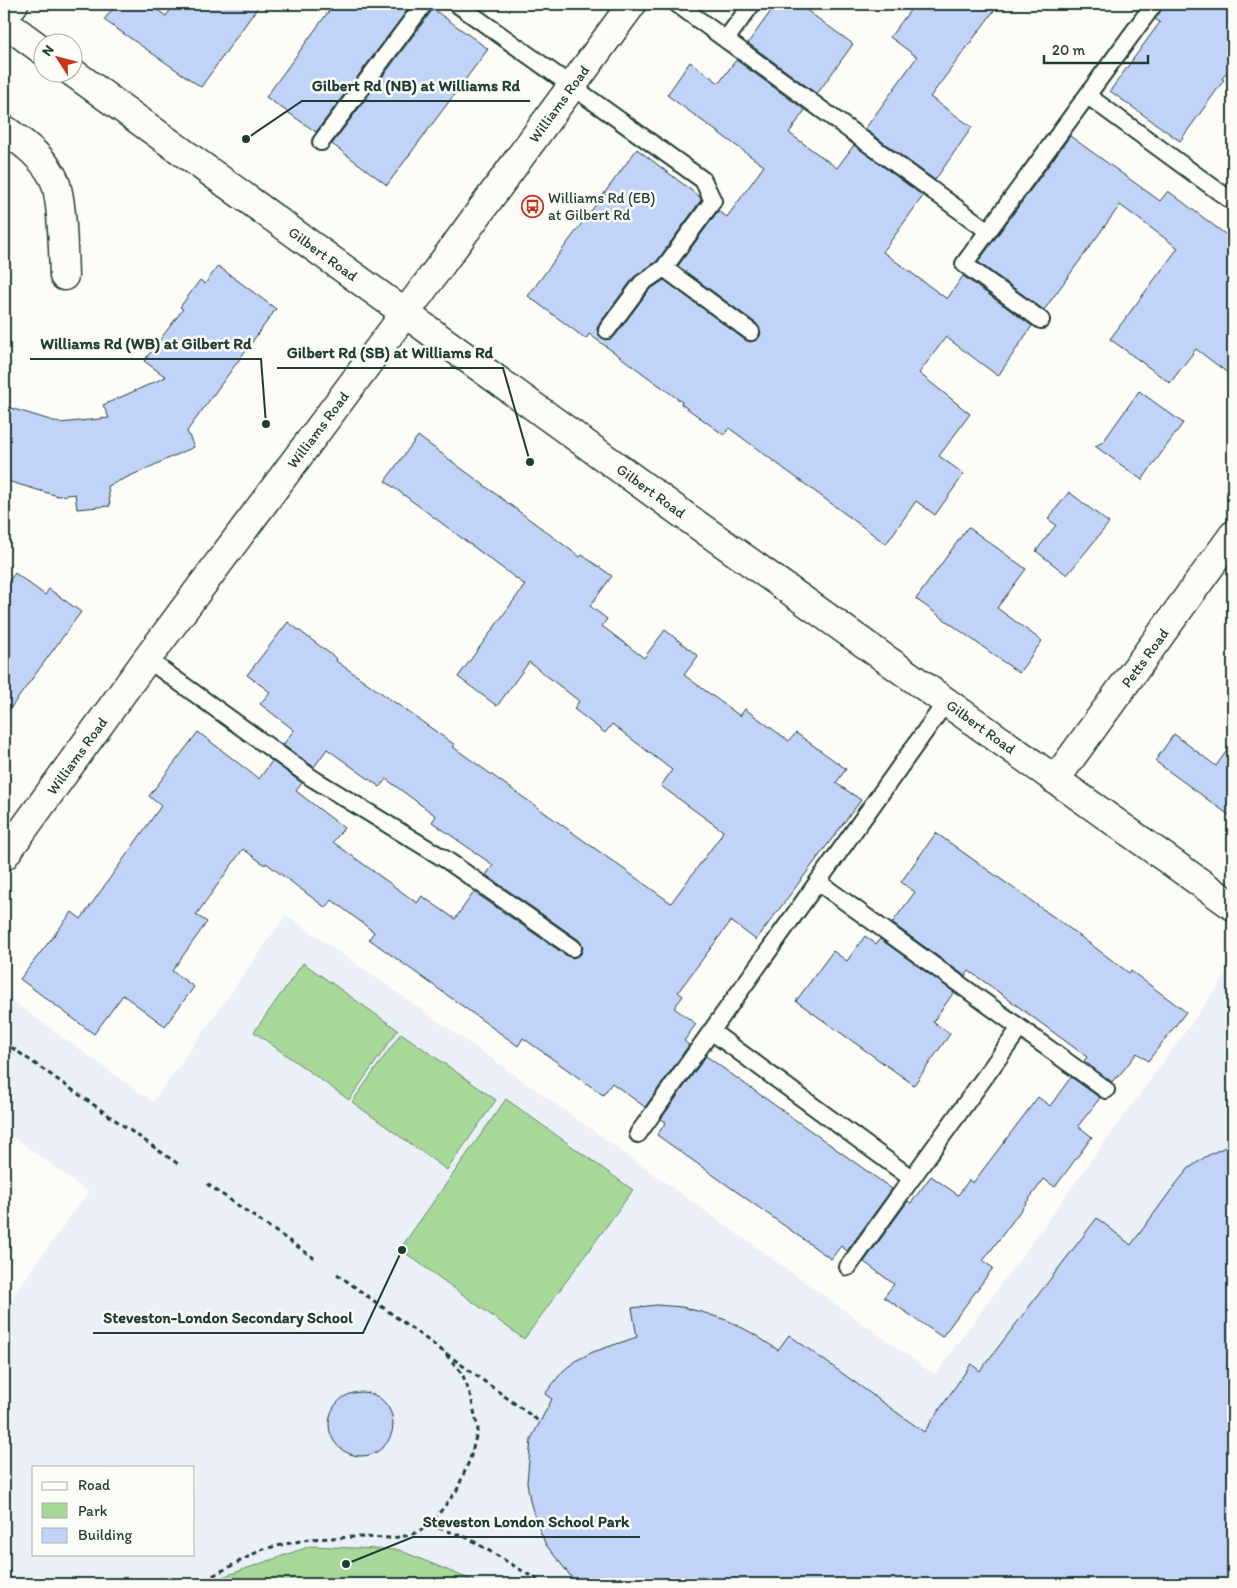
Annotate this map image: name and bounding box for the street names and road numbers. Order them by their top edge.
street label: Williams Road [525,62,593,146]
street label: Gilbert Road [285,223,361,285]
street label: Williams Road [283,388,353,472]
street label: Gilbert Road [613,460,689,522]
street label: Petts Road [1118,625,1172,691]
street label: Gilbert Road [943,696,1019,758]
street label: Williams Road [43,714,111,798]

